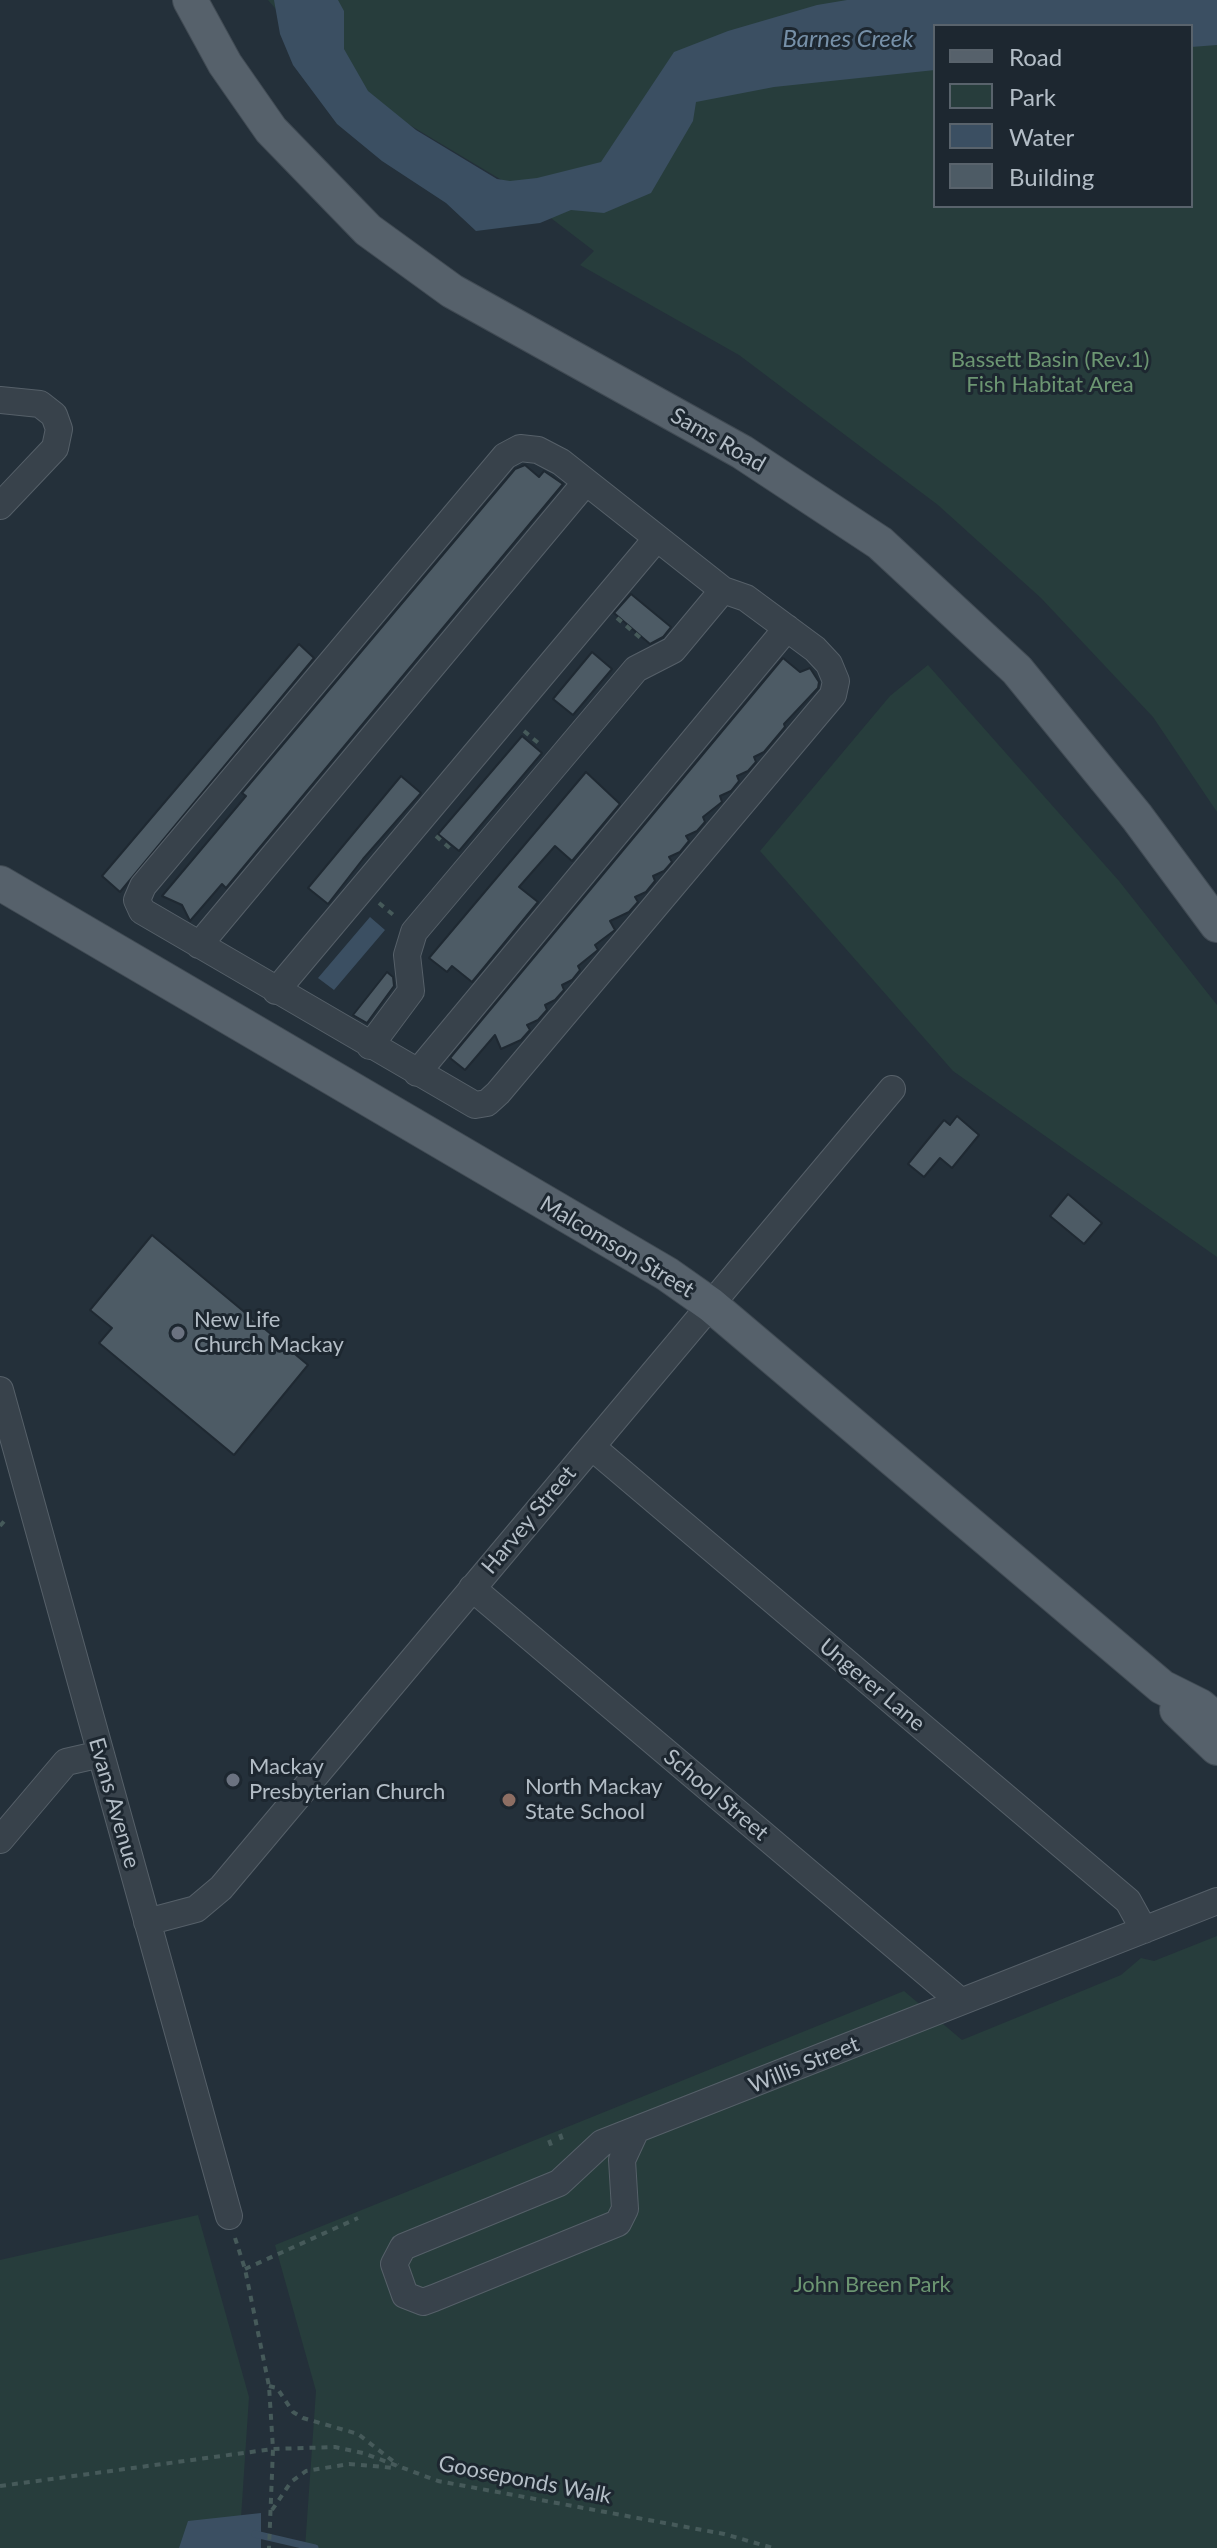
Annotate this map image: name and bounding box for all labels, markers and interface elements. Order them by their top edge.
legend [933,24,1193,208]
water label: Barnes Creek [782,25,914,53]
text: Road [1009,42,1062,71]
text: Park [1009,82,1056,111]
text: Water [1009,122,1074,151]
text: Building [1009,162,1094,191]
park label: Bassett Basin (Rev.1) Fish Habitat Area [951,347,1149,398]
street label: Sams Road [666,402,770,478]
street label: Malcomson Street [535,1191,699,1303]
place label: New Life Church Mackay [194,1307,344,1358]
marker: New Life Church Mackay [169,1324,187,1342]
street label: Harvey Street [476,1461,582,1579]
street label: Ungerer Lane [814,1633,930,1737]
street label: Evans Avenue [83,1735,145,1871]
street label: School Street [658,1744,774,1846]
place label: Mackay Presbyterian Church [249,1754,445,1806]
marker: Mackay Presbyterian Church [224,1771,242,1789]
place label: North Mackay State School [525,1774,662,1826]
marker: North Mackay State School [500,1791,518,1809]
street label: Willis Street [745,2031,863,2099]
park label: John Breen Park [793,2272,951,2298]
street label: Gooseponds Walk [436,2450,614,2510]

